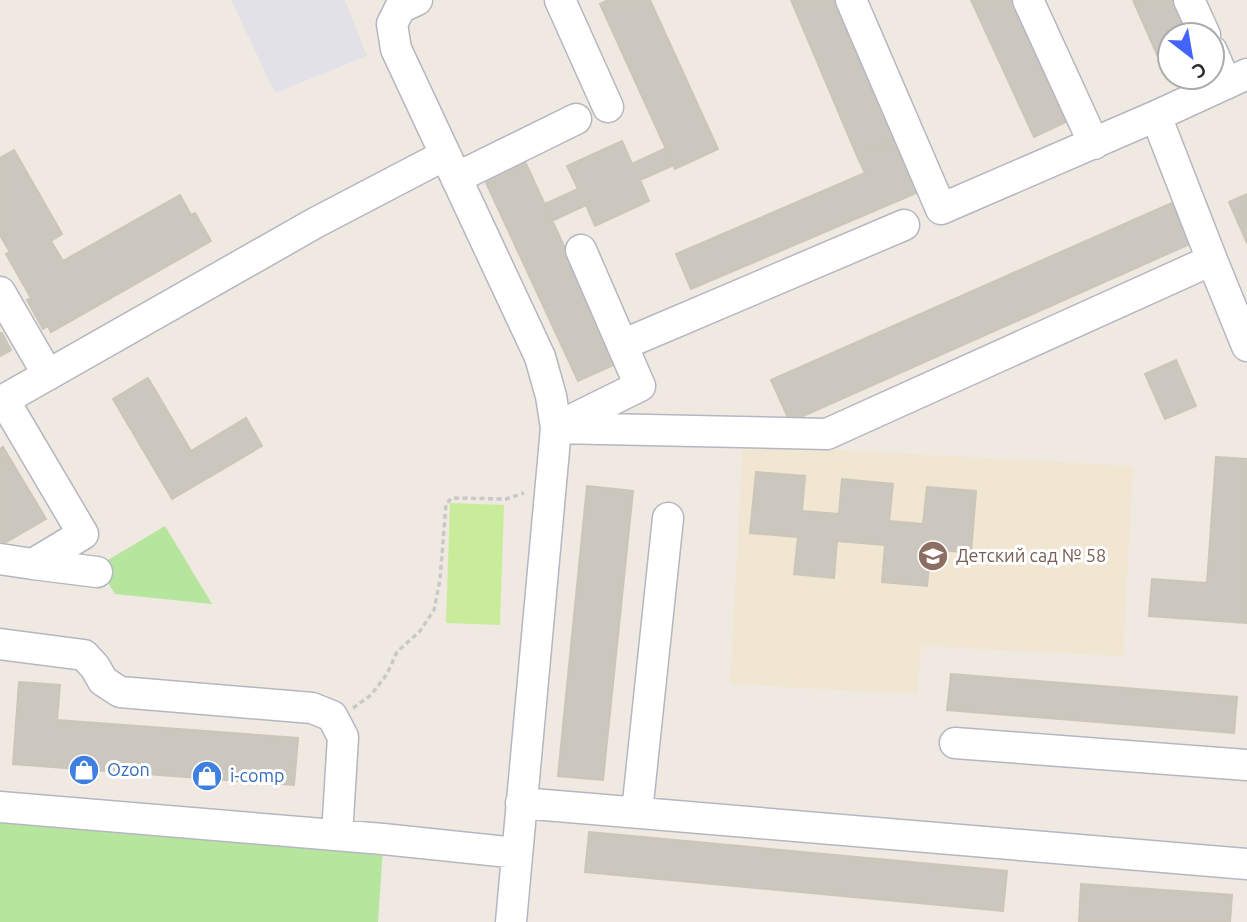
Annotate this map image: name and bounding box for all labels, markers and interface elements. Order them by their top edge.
north arrow [1156,21,1226,91]
text: С [1189,58,1211,83]
school or university icon: Детский сад № 58 [916,539,950,573]
place label: Детский сад № 58 [956,545,1106,565]
shop icon: Ozon [67,753,101,787]
place label: Ozon [107,759,150,779]
shop icon: i-comp [190,759,224,793]
place label: i-comp [230,765,285,785]

